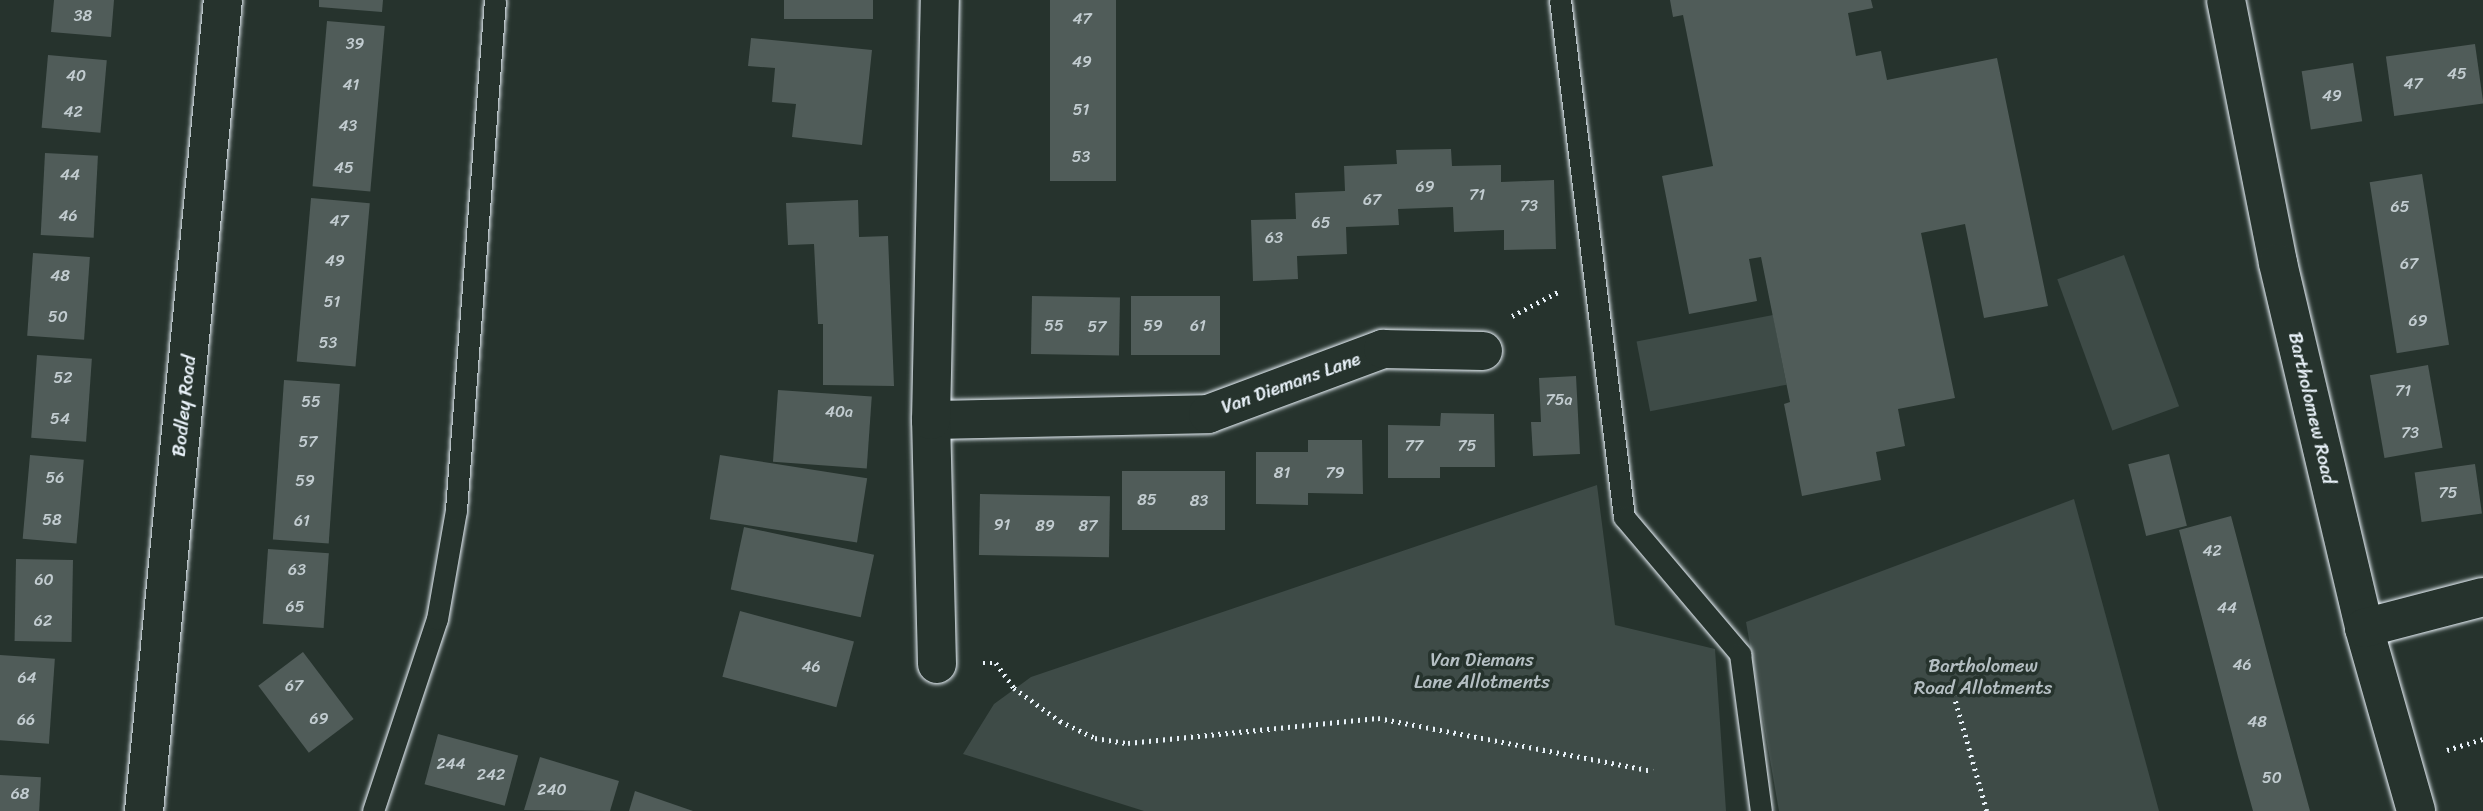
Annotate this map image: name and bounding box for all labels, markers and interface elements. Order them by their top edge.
house number: 38 [74,6,92,26]
house number: 47 [1072,9,1092,29]
house number: 39 [346,34,364,54]
house number: 49 [1072,52,1092,72]
house number: 45 [2447,64,2467,84]
house number: 40 [66,66,86,86]
house number: 47 [2403,74,2423,94]
house number: 41 [343,75,359,95]
house number: 49 [2322,86,2342,106]
house number: 51 [1073,100,1089,120]
house number: 42 [63,102,83,122]
house number: 43 [339,116,357,136]
house number: 53 [1072,147,1090,167]
house number: 45 [334,158,354,178]
house number: 44 [60,165,80,185]
house number: 69 [1416,177,1434,197]
house number: 71 [1469,185,1485,205]
house number: 67 [1363,190,1381,210]
house number: 73 [1520,196,1538,216]
house number: 65 [2391,197,2409,217]
house number: 46 [58,206,78,226]
house number: 47 [329,211,349,231]
house number: 65 [1312,213,1330,233]
house number: 63 [1265,228,1283,248]
house number: 49 [325,251,345,271]
house number: 67 [2400,254,2418,274]
house number: 48 [50,266,70,286]
house number: 51 [324,292,340,312]
house number: 50 [48,307,68,327]
house number: 69 [2409,311,2427,331]
house number: 55 [1044,316,1064,336]
house number: 59 [1143,316,1163,336]
house number: 61 [1190,316,1206,336]
house number: 57 [1088,317,1106,337]
street label: Bartholomew Road [2283,330,2341,486]
house number: 53 [319,333,337,353]
street label: Van Diemans Lane [1218,347,1364,419]
street label: Bodley Road [167,354,201,458]
house number: 52 [53,368,73,388]
house number: 71 [2395,381,2411,401]
house number: 75a [1546,390,1572,410]
house number: 55 [301,392,321,412]
house number: 40a [825,402,853,422]
house number: 54 [50,409,70,429]
house number: 73 [2401,423,2419,443]
house number: 57 [299,432,317,452]
house number: 77 [1405,436,1423,456]
house number: 75 [1458,436,1476,456]
house number: 81 [1274,463,1290,483]
house number: 79 [1326,463,1344,483]
house number: 56 [46,468,64,488]
house number: 59 [295,471,315,491]
house number: 75 [2439,483,2457,503]
house number: 85 [1137,490,1157,510]
house number: 83 [1190,491,1208,511]
house number: 58 [42,510,62,530]
house number: 61 [294,511,310,531]
house number: 91 [994,515,1010,535]
house number: 89 [1035,516,1055,536]
house number: 87 [1079,516,1097,536]
house number: 42 [2202,541,2222,561]
house number: 63 [288,560,306,580]
house number: 60 [34,570,54,590]
house number: 65 [286,597,304,617]
house number: 44 [2217,598,2237,618]
house number: 62 [34,611,52,631]
park label: Van Diemans Lane Allotments [1415,649,1549,693]
park label: Bartholomew Road Allotments [1914,655,2052,699]
house number: 46 [2232,655,2252,675]
house number: 46 [801,657,821,677]
house number: 64 [17,668,37,688]
house number: 67 [285,676,303,696]
house number: 69 [310,709,328,729]
house number: 66 [17,710,35,730]
house number: 48 [2247,712,2267,732]
house number: 244 [436,754,466,774]
house number: 242 [477,765,505,785]
house number: 50 [2262,768,2282,788]
house number: 240 [537,780,567,800]
house number: 68 [11,784,29,804]

